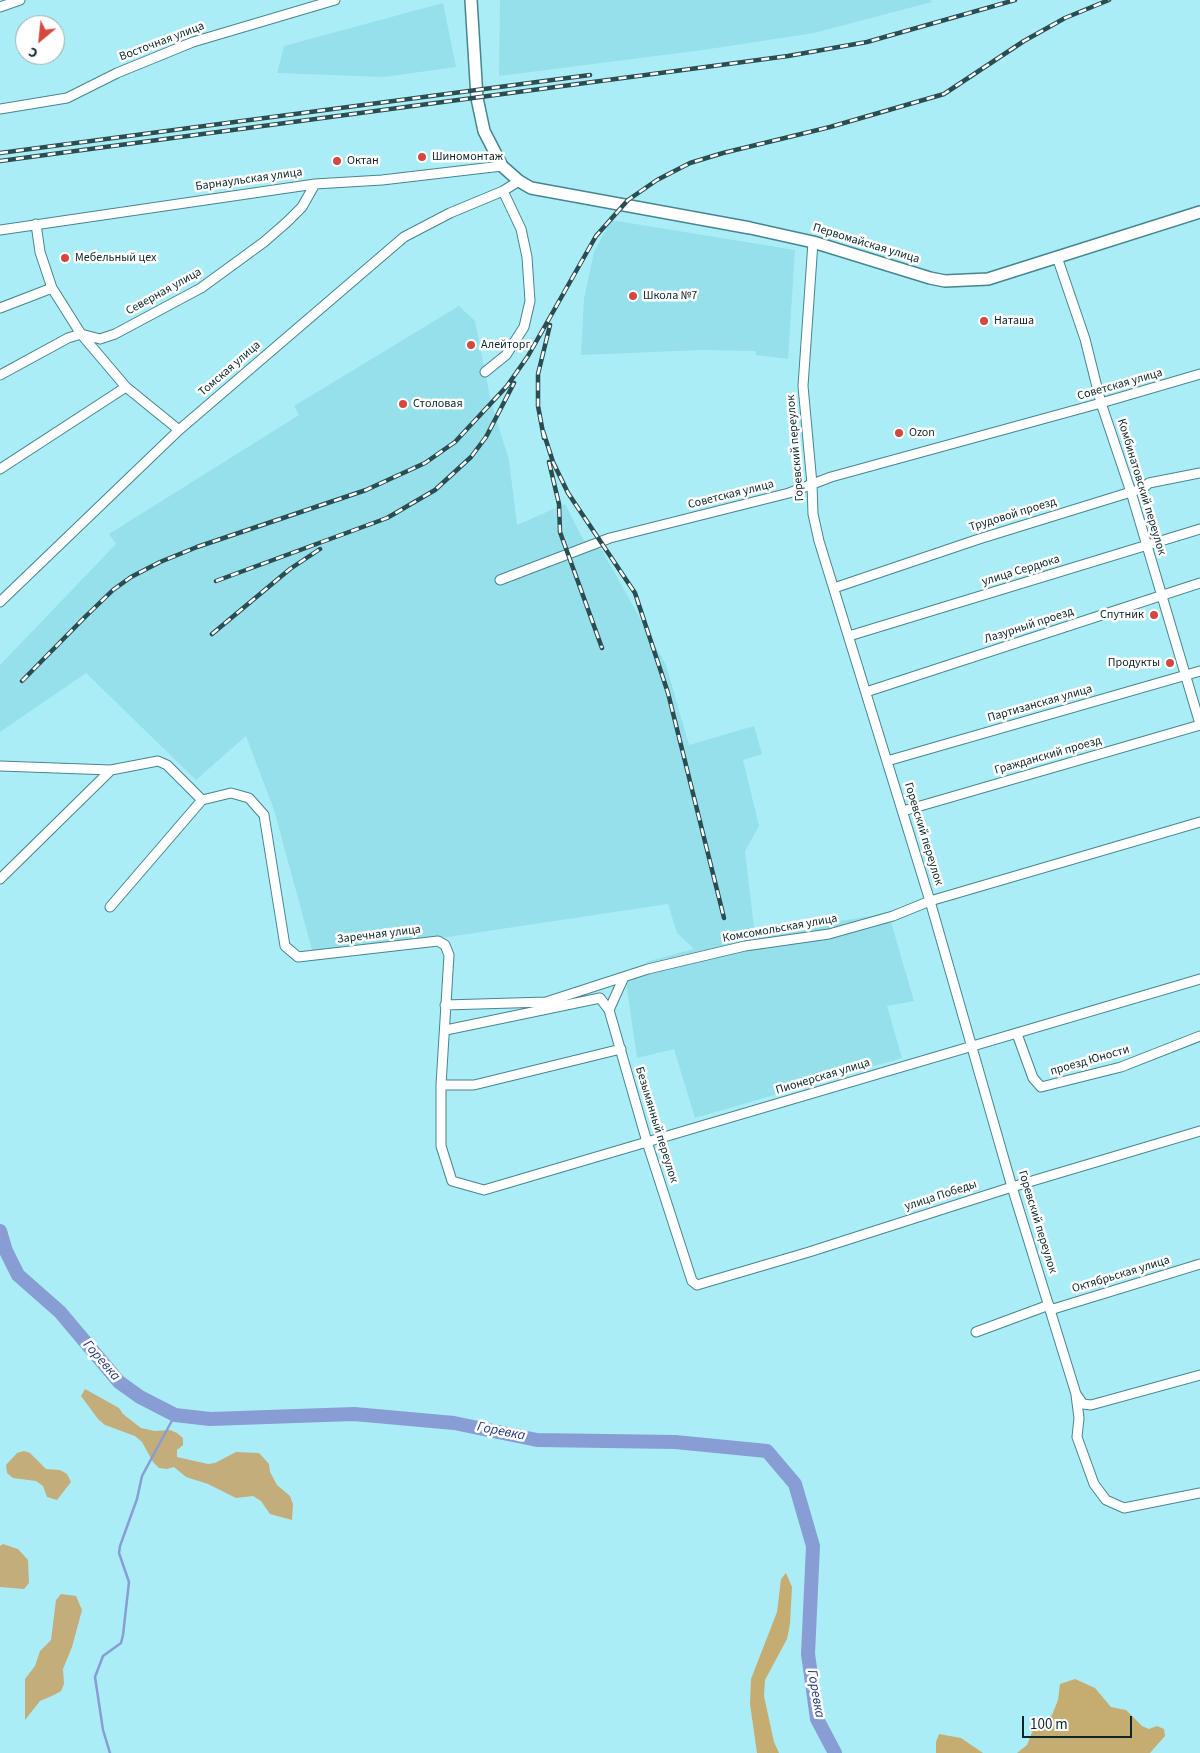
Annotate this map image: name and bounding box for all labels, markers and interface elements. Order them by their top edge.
north arrow [15,15,65,65]
street label: Восточная улица [118,19,206,65]
text: С [25,42,42,63]
place label: Шиномонтаж [432,150,503,164]
marker: Шиномонтаж [416,151,428,163]
place label: Октан [347,154,379,168]
marker: Октан [331,155,343,167]
street label: Барнаульская улица [195,165,303,195]
street label: Первомайская улица [811,221,921,267]
place label: Мебельный цех [75,251,156,265]
marker: Мебельный цех [59,252,71,264]
street label: Северная улица [124,265,204,319]
place label: Школа №7 [643,289,697,303]
marker: Школа №7 [627,290,639,302]
place label: Наташа [994,314,1034,328]
marker: Наташа [978,315,990,327]
street label: Томская улица [196,338,264,400]
place label: Алейторг [481,338,530,352]
marker: Алейторг [465,339,477,351]
street label: Советская улица [1076,366,1164,404]
street label: Горевский переулок [784,394,808,502]
place label: Столовая [413,397,463,411]
marker: Столовая [397,398,409,410]
street label: Комбинатовский переулок [1113,417,1169,557]
place label: Ozon [909,426,935,440]
marker: Ozon [893,427,905,439]
street label: Советская улица [687,477,775,513]
street label: Трудовой проезд [968,495,1058,535]
street label: улица Сердюка [980,552,1062,590]
street label: Лазурный проезд [983,605,1075,647]
place label: Спутник [1100,608,1144,622]
marker: Спутник [1148,609,1160,621]
place label: Продукты [1108,656,1160,670]
marker: Продукты [1164,657,1176,669]
street label: Партизанская улица [986,682,1094,726]
street label: Гражданский проезд [993,734,1103,778]
street label: Горевский переулок [900,781,946,887]
street label: Комсомольская улица [721,912,839,946]
street label: Заречная улица [336,923,422,947]
street label: проезд Юности [1049,1043,1131,1079]
street label: Пионерская улица [774,1056,872,1098]
street label: Безымянный переулок [631,1065,681,1185]
street label: Горевский переулок [1014,1169,1060,1275]
street label: улица Победы [903,1178,979,1214]
street label: Октябрьская улица [1070,1253,1172,1297]
water label: Горевка [79,1337,123,1385]
water label: Горевка [476,1419,526,1445]
water label: Горевка [803,1669,827,1719]
scale bar [1025,1706,1135,1738]
text: 100 m [1030,1714,1068,1735]

